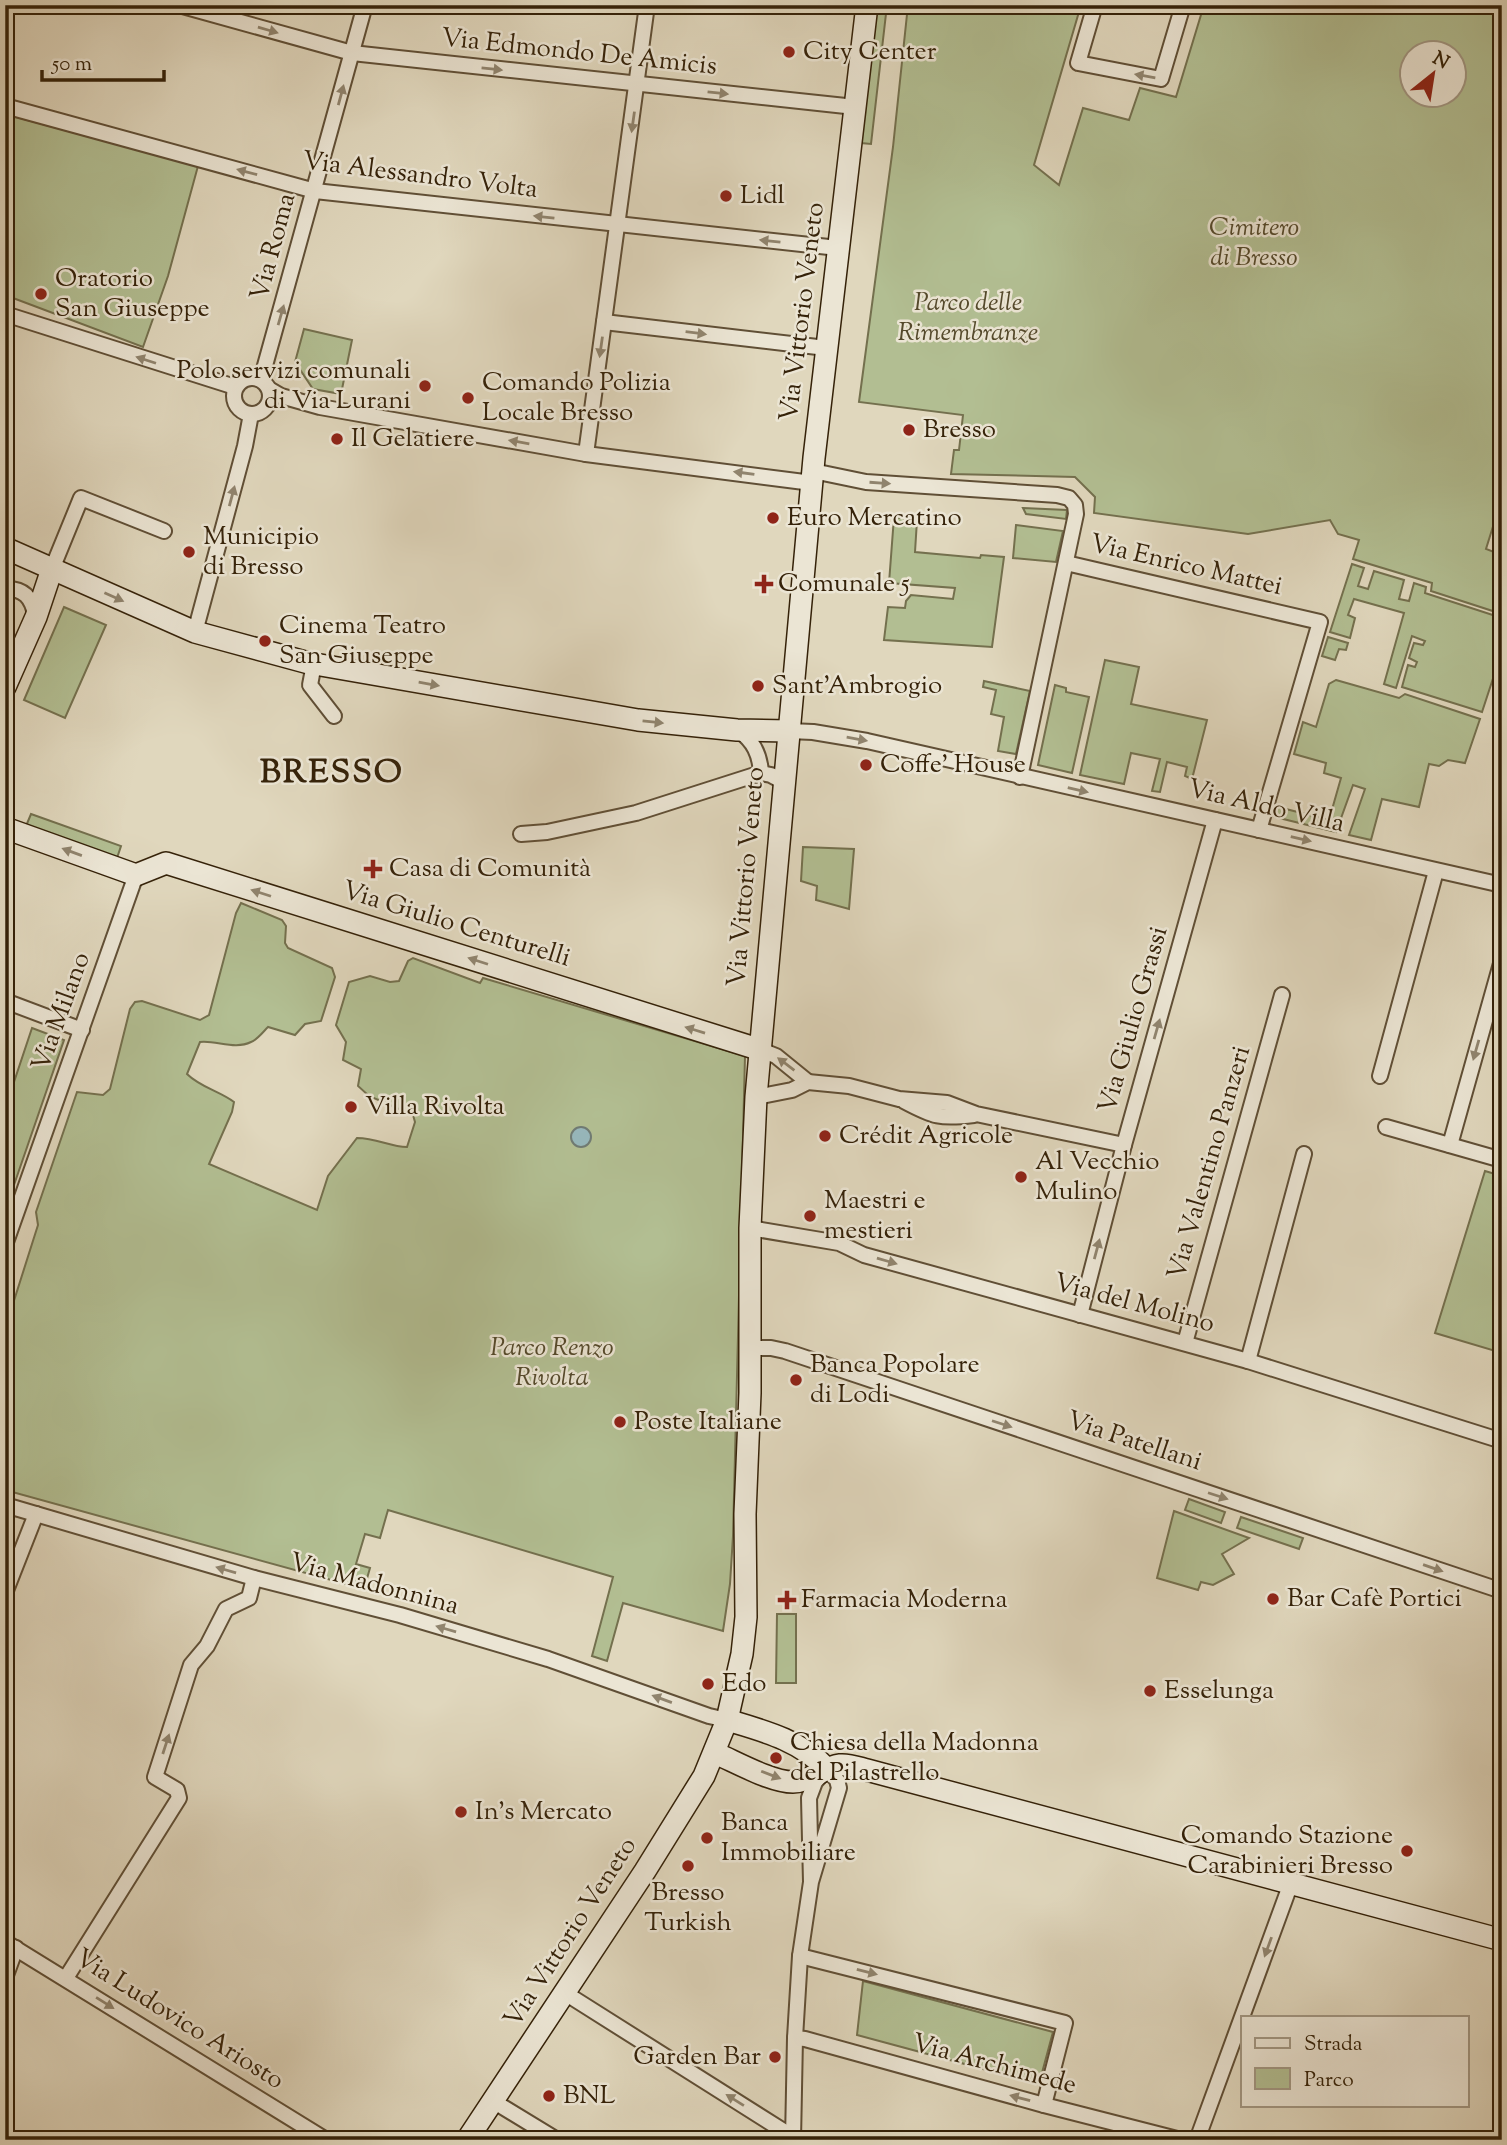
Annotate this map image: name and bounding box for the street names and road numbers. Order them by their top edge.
street label: Via Edmondo De Amicis [439,20,719,86]
street label: Via Alessandro Volta [300,143,540,209]
street label: Via Roma [242,189,306,305]
street label: Via Vittorio Veneto [771,200,835,424]
street label: Via Enrico Mattei [1086,526,1286,606]
street label: Via Vittorio Veneto [719,766,775,988]
street label: Via Aldo Villa [1184,771,1348,843]
street label: Via Giulio Centurelli [337,873,575,977]
street label: Via Giulio Grassi [1090,922,1178,1118]
street label: Via Milano [23,947,101,1077]
street label: Via Valentino Panzeri [1159,1042,1261,1284]
street label: Via del Molino [1049,1265,1219,1343]
street label: Via Patellani [1061,1403,1207,1481]
street label: Via Madonnina [285,1545,463,1625]
street label: Via Vittorio Veneto [495,1830,647,2036]
street label: Via Ludovico Ariosto [67,1941,291,2099]
street label: Via Archimede [908,2025,1080,2105]

